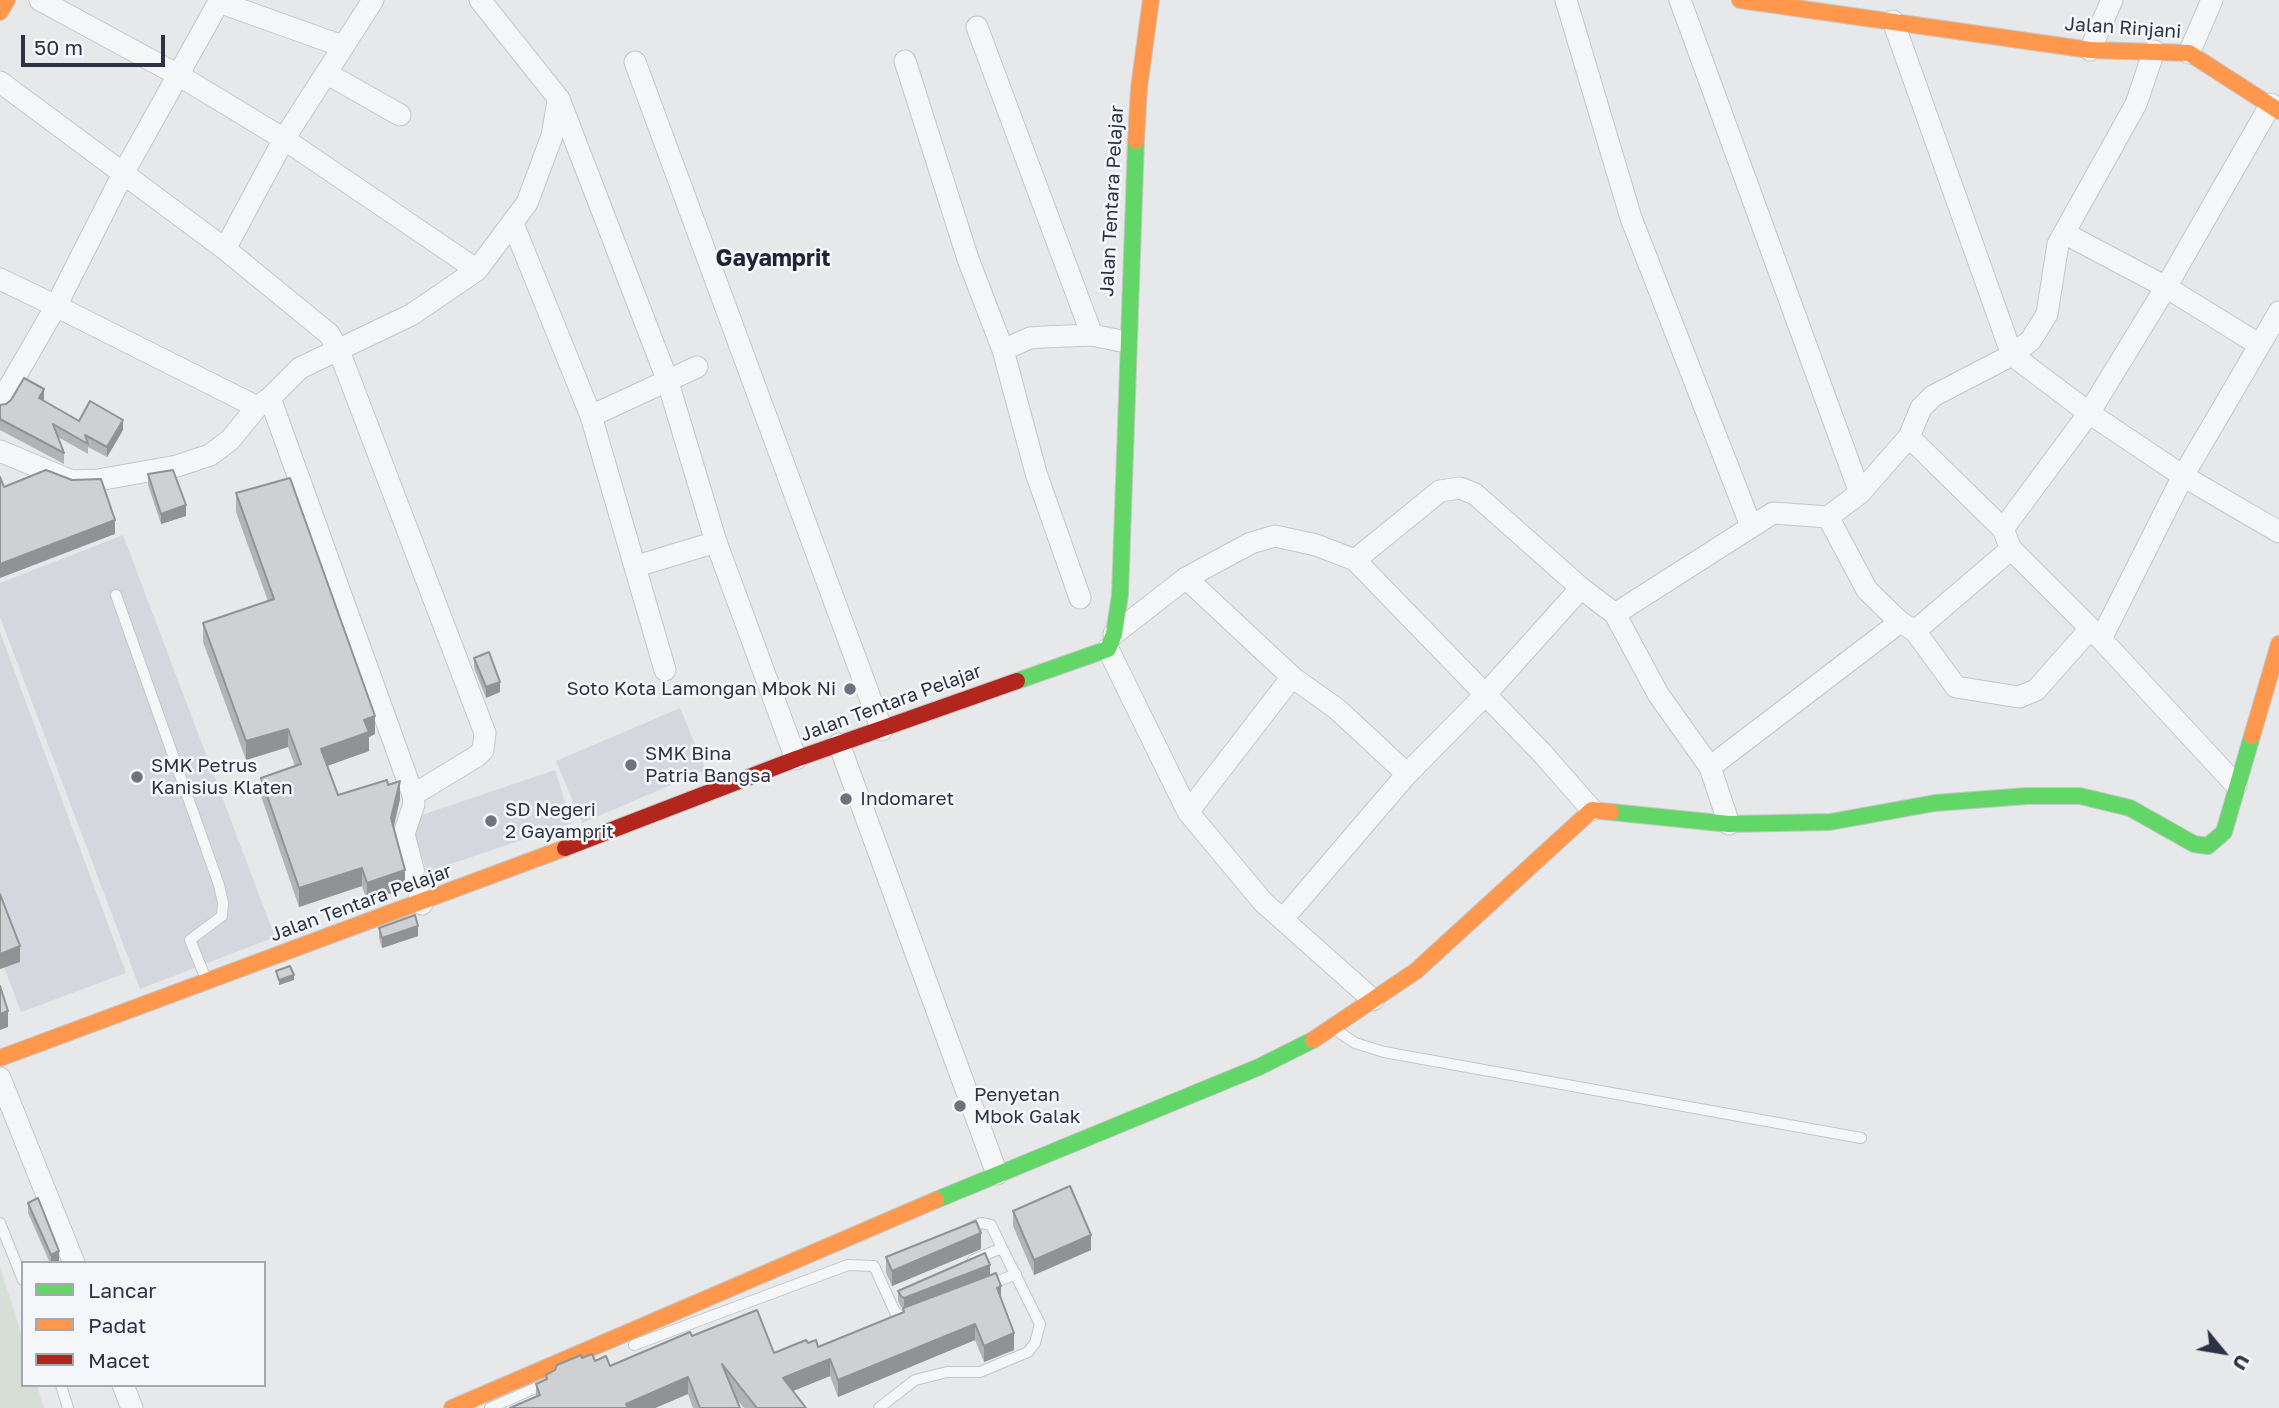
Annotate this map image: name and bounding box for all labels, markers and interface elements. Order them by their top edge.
street label: Jalan Rinjani [2064,13,2182,43]
scale bar [24,21,168,65]
text: 50 m [34,34,83,60]
street label: Jalan Tentara Pelajar [1096,105,1128,297]
district label: Gayamprit [716,245,830,273]
street label: Jalan Tentara Pelajar [797,660,985,746]
place label: Soto Kota Lamongan Mbok Ni [567,678,836,700]
marker: Soto Kota Lamongan Mbok Ni [842,681,858,697]
place label: SMK Bina Patria Bangsa [645,743,771,787]
place label: SMK Petrus Kanisius Klaten [151,755,293,799]
marker: SMK Bina Patria Bangsa [623,757,639,773]
marker: SMK Petrus Kanisius Klaten [129,769,145,785]
place label: Indomaret [860,788,954,810]
marker: Indomaret [838,791,854,807]
place label: SD Negeri 2 Gayamprit [505,799,614,843]
marker: SD Negeri 2 Gayamprit [483,813,499,829]
street label: Jalan Tentara Pelajar [267,860,455,946]
place label: Penyetan Mbok Galak [974,1084,1081,1128]
marker: Penyetan Mbok Galak [952,1098,968,1114]
legend [21,1261,266,1387]
text: Lancar [88,1277,156,1303]
text: Padat [88,1312,146,1338]
north arrow [2188,1317,2258,1387]
text: Macet [88,1347,150,1373]
text: U [2228,1351,2255,1375]

